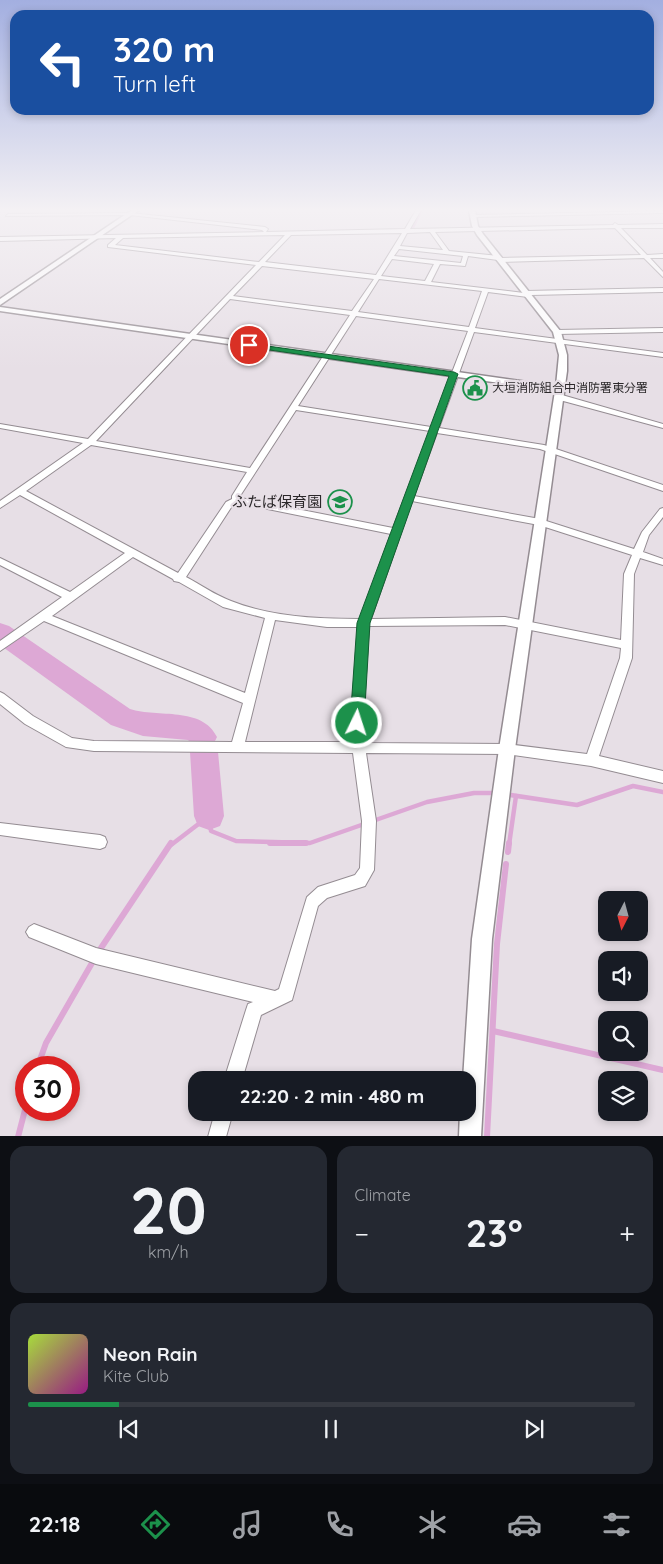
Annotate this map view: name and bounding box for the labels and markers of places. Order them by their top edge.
pin [228,324,270,366]
public building icon: 大垣消防組合中消防署東分署 [462,375,488,401]
place label: 大垣消防組合中消防署東分署 [492,380,648,395]
school or university icon: ふたば保育園 [327,489,353,515]
place label: ふたば保育園 [232,492,322,511]

